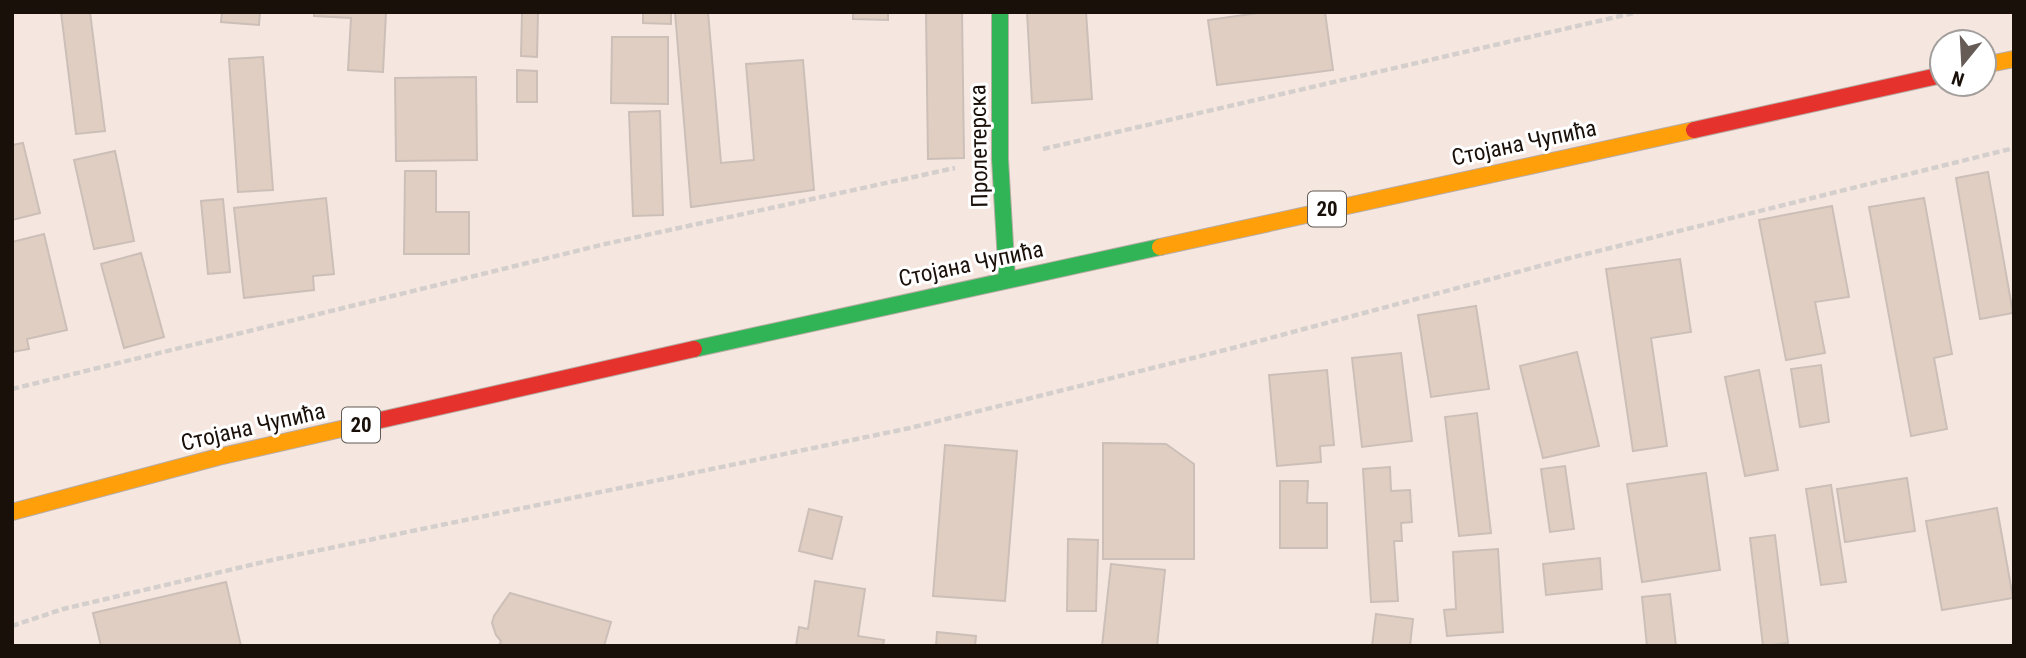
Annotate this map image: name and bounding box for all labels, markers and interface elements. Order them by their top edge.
north arrow [1928,28,1998,98]
text: N [1949,66,1967,91]
street label: Пролетерска [964,84,994,208]
street label: Стојана Чупића [1449,114,1599,172]
road number: 20 [1308,192,1346,227]
street label: Стојана Чупића [896,235,1046,293]
street label: Стојана Чупића [178,397,328,457]
road number: 20 [342,408,380,442]

